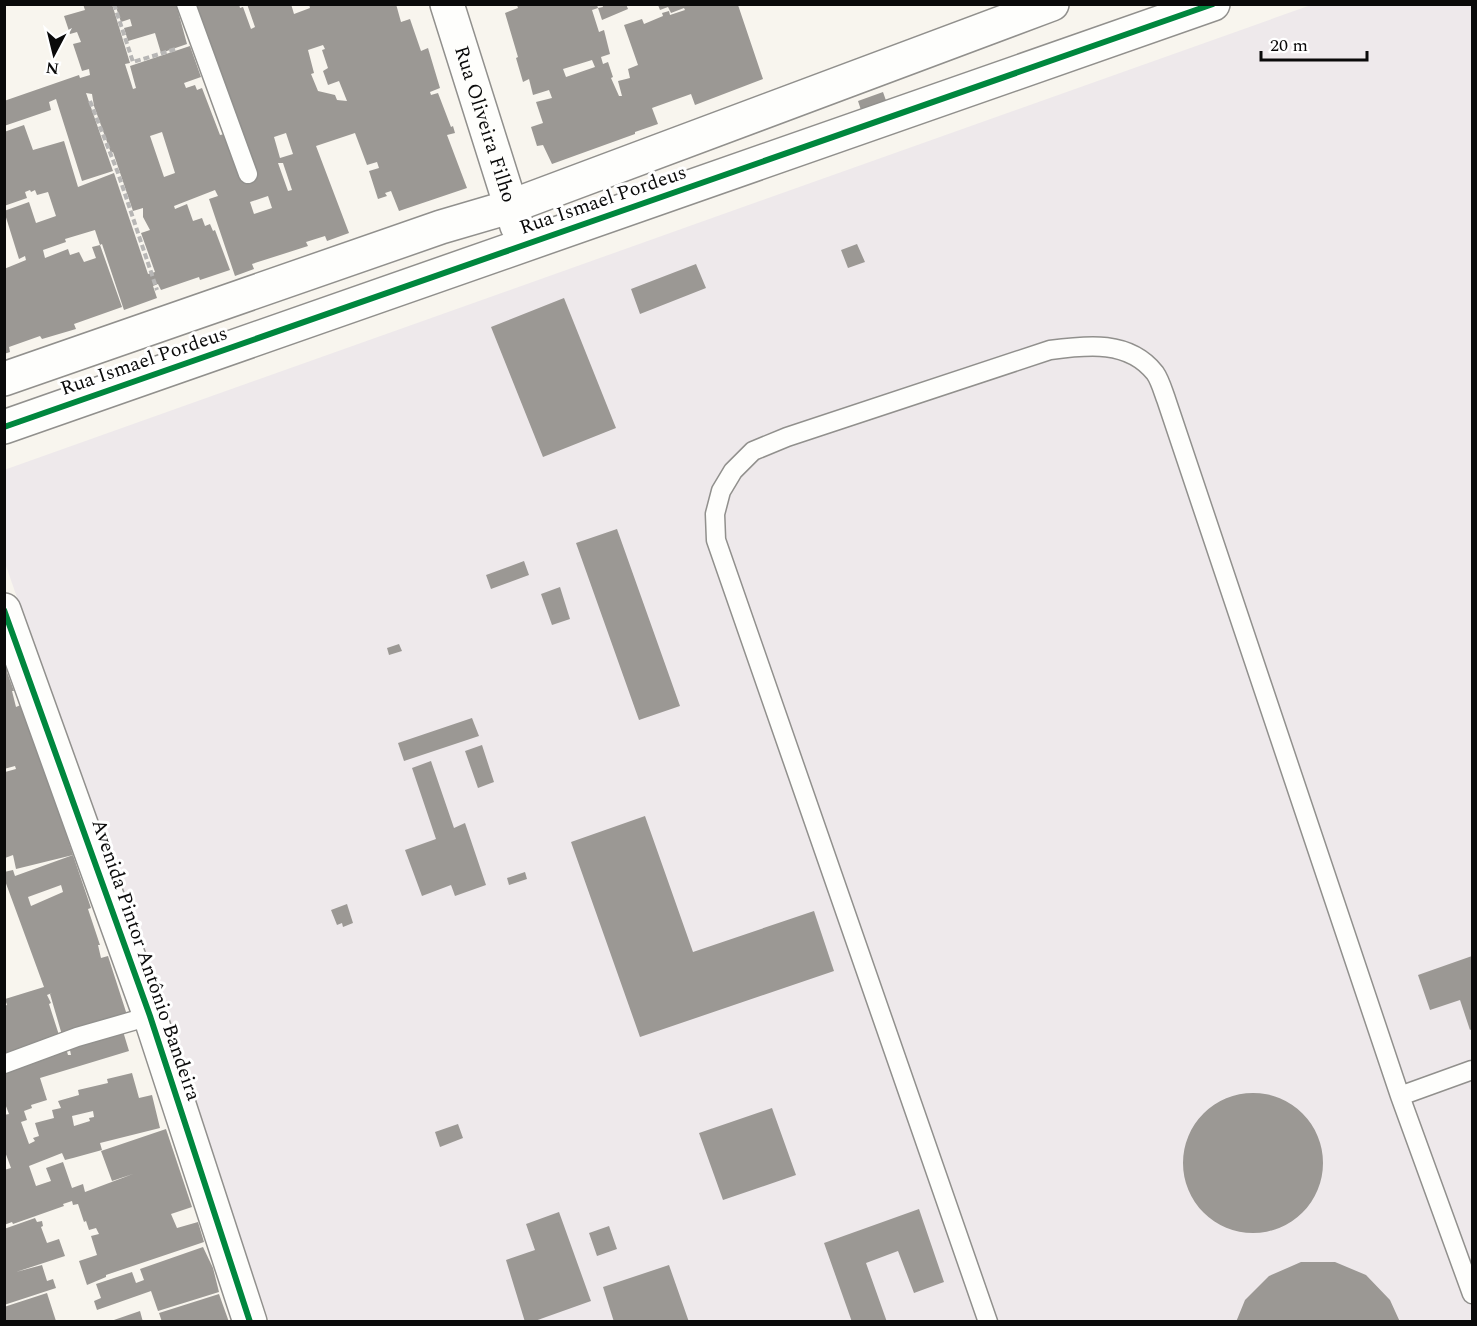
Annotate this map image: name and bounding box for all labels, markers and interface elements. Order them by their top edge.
north arrow [24,24,84,84]
scale bar [1261,24,1368,62]
text: 20 m [1270,32,1308,59]
street label: Rua Oliveira Filho [446,42,524,206]
text: N [44,55,60,81]
street label: Rua Ismael Pordeus [515,157,691,243]
street label: Rua Ismael Pordeus [56,318,232,404]
street label: Avenida Pintor Antônio Bandeira [84,815,209,1105]

